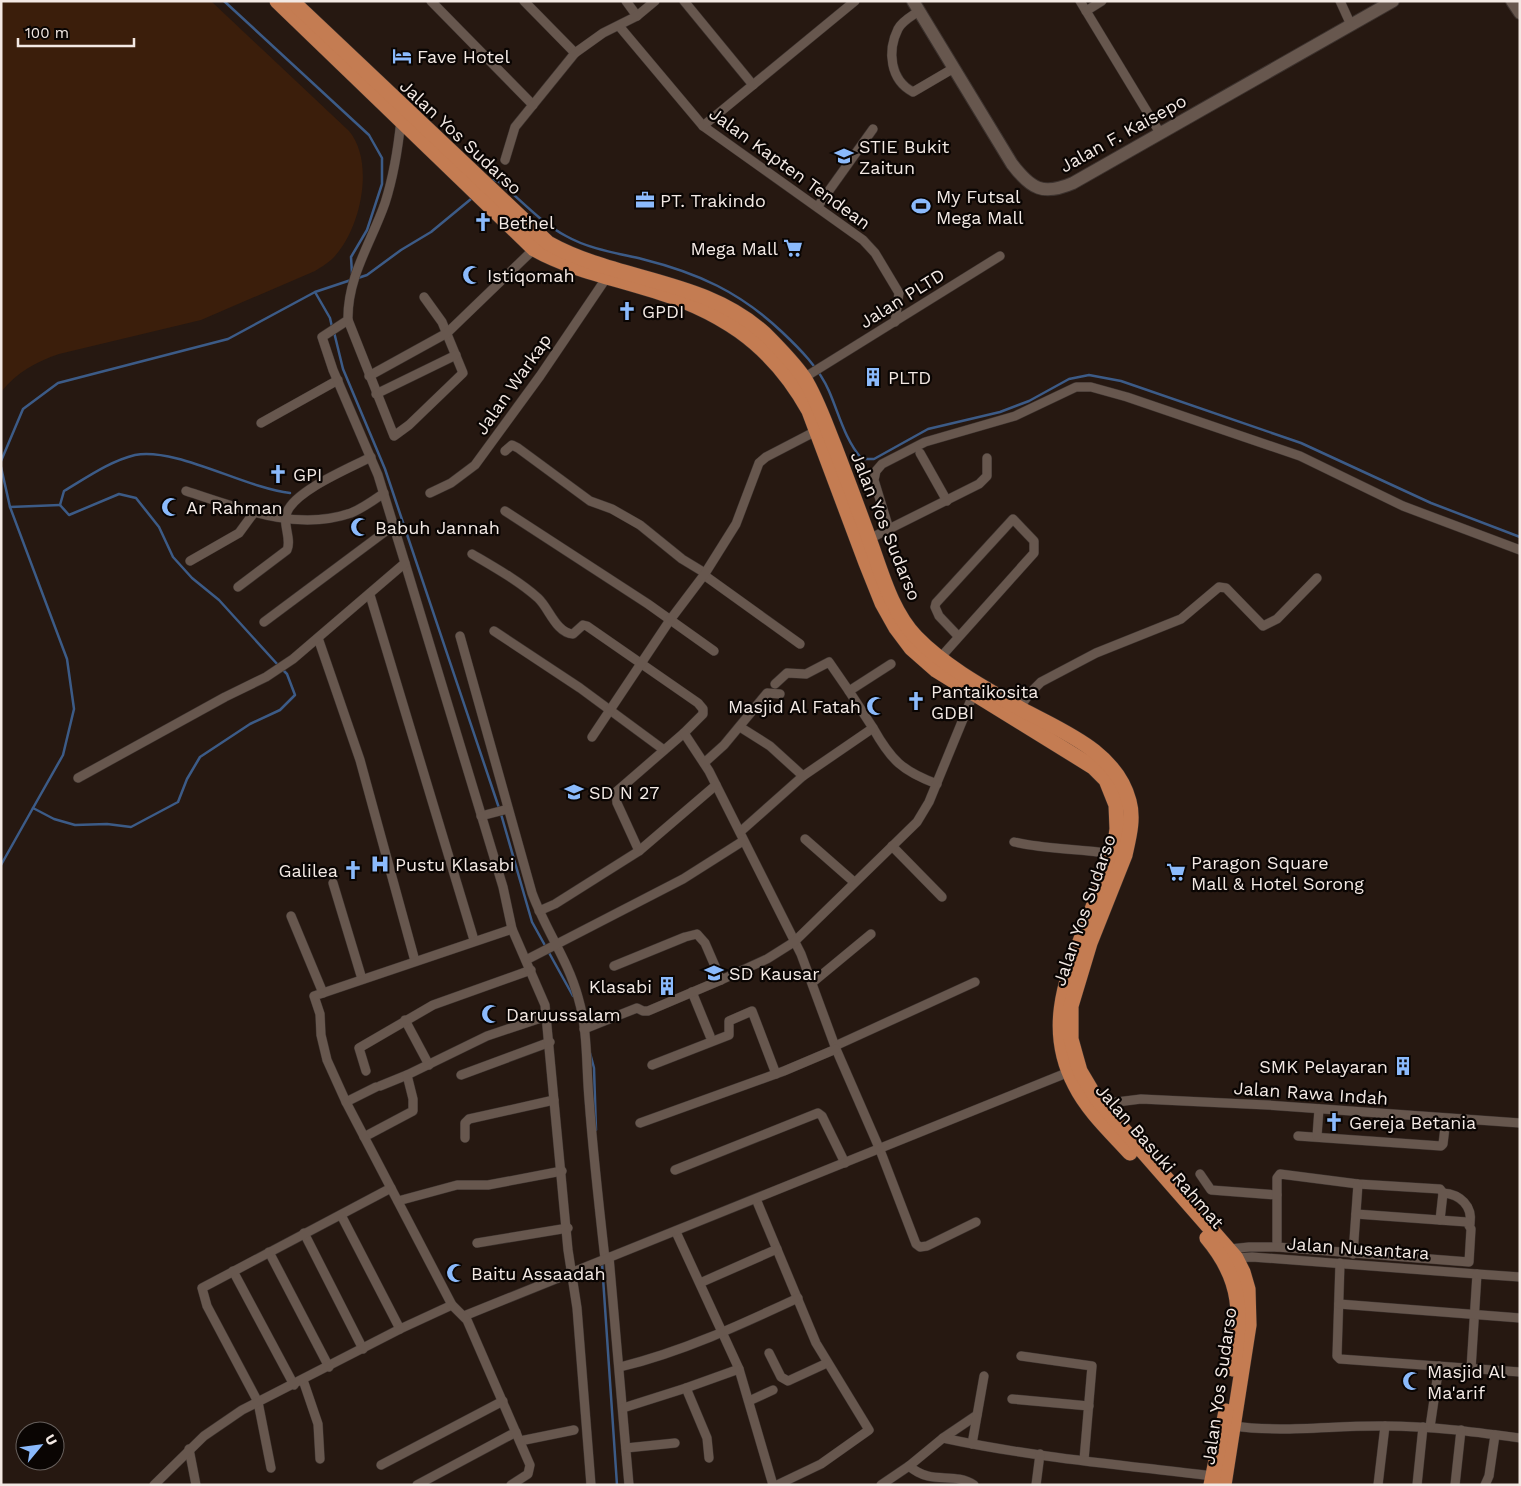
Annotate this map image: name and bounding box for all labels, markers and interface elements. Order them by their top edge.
scale bar [18,15,134,47]
text: 100 m [25,24,69,42]
hotel icon: Fave Hotel [391,45,413,67]
place label: Fave Hotel [417,46,510,67]
street label: Jalan Yos Sudarso [396,75,526,199]
street label: Jalan F. Kaisepo [1056,90,1190,176]
street label: Jalan Kapten Tendean [705,102,875,234]
place label: STIE Bukit Zaitun [859,136,950,178]
school or university icon: STIE Bukit Zaitun [833,145,855,167]
place label: My Futsal Mega Mall [936,186,1024,228]
office icon: PT. Trakindo [634,189,656,211]
place label: PT. Trakindo [660,190,766,211]
sports icon: My Futsal Mega Mall [910,195,932,217]
church icon: Bethel [472,211,494,233]
place label: Bethel [498,212,555,233]
supermarket icon: Mega Mall [782,237,804,259]
place label: Mega Mall [690,238,778,259]
mosque icon: Istiqomah [461,264,483,286]
street label: Jalan PLTD [856,264,948,332]
place label: Istiqomah [487,265,575,286]
church icon: GPDI [616,300,638,322]
place label: GPDI [642,301,684,322]
street label: Jalan Warkap [470,330,556,438]
building icon: PLTD [862,366,884,388]
place label: PLTD [888,367,931,388]
street label: Jalan Yos Sudarso [846,448,926,604]
church icon: GPI [267,463,289,485]
place label: GPI [293,464,322,485]
mosque icon: Ar Rahman [160,496,182,518]
place label: Ar Rahman [186,497,283,518]
mosque icon: Babuh Jannah [349,516,371,538]
place label: Babuh Jannah [375,517,500,538]
place label: Pantaikosita GDBI [931,681,1038,723]
church icon: Pantaikosita GDBI [905,690,927,712]
mosque icon: Masjid Al Fatah [865,695,887,717]
place label: Masjid Al Fatah [728,696,861,717]
school or university icon: SD N 27 [563,781,585,803]
place label: SD N 27 [589,782,659,803]
street label: Jalan Yos Sudarso [1048,831,1120,989]
place label: Paragon Square Mall & Hotel Sorong [1191,852,1364,894]
hospital icon: Pustu Klasabi [369,853,391,875]
place label: Pustu Klasabi [395,854,515,875]
church icon: Galilea [342,859,364,881]
place label: Galilea [278,860,338,881]
supermarket icon: Paragon Square Mall & Hotel Sorong [1165,861,1187,883]
school or university icon: SD Kausar [703,962,725,984]
place label: SD Kausar [729,963,820,984]
building icon: Klasabi [656,975,678,997]
place label: Klasabi [589,976,652,997]
mosque icon: Daruussalam [480,1003,502,1025]
place label: Daruussalam [506,1004,621,1025]
building icon: SMK Pelayaran [1392,1055,1414,1077]
place label: SMK Pelayaran [1259,1056,1388,1077]
street label: Jalan Rawa Indah [1233,1077,1389,1109]
street label: Jalan Basuki Rahmat [1092,1079,1229,1233]
church icon: Gereja Betania [1323,1111,1345,1133]
place label: Gereja Betania [1349,1112,1476,1133]
street label: Jalan Nusantara [1286,1233,1430,1263]
mosque icon: Baitu Assaadah [445,1262,467,1284]
place label: Baitu Assaadah [471,1263,606,1284]
street label: Jalan Yos Sudarso [1198,1306,1240,1466]
place label: Masjid Al Ma'arif [1427,1361,1506,1403]
mosque icon: Masjid Al Ma'arif [1401,1370,1423,1392]
north arrow [15,1421,65,1471]
text: U [42,1431,61,1448]

